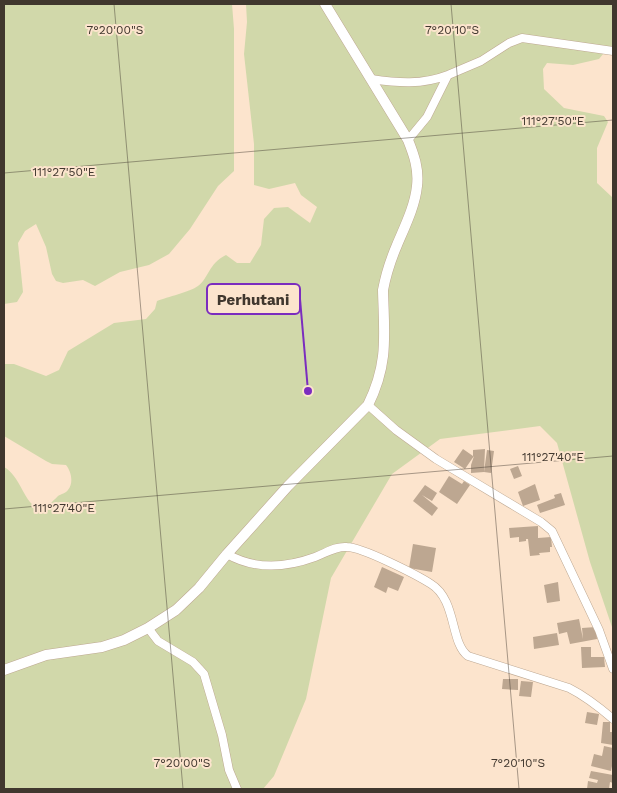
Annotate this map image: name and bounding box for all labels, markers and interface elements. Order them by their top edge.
text: 7°20'00"S [87,23,143,37]
text: 7°20'10"S [425,23,479,37]
text: 111°27'50"E [522,114,585,128]
text: 111°27'50"E [33,165,96,179]
callout: Perhutani [207,284,300,314]
text: Perhutani [217,291,289,309]
text: 111°27'40"E [522,450,584,464]
text: 111°27'40"E [33,501,95,515]
text: 7°20'00"S [154,756,210,770]
text: 7°20'10"S [491,756,545,770]

